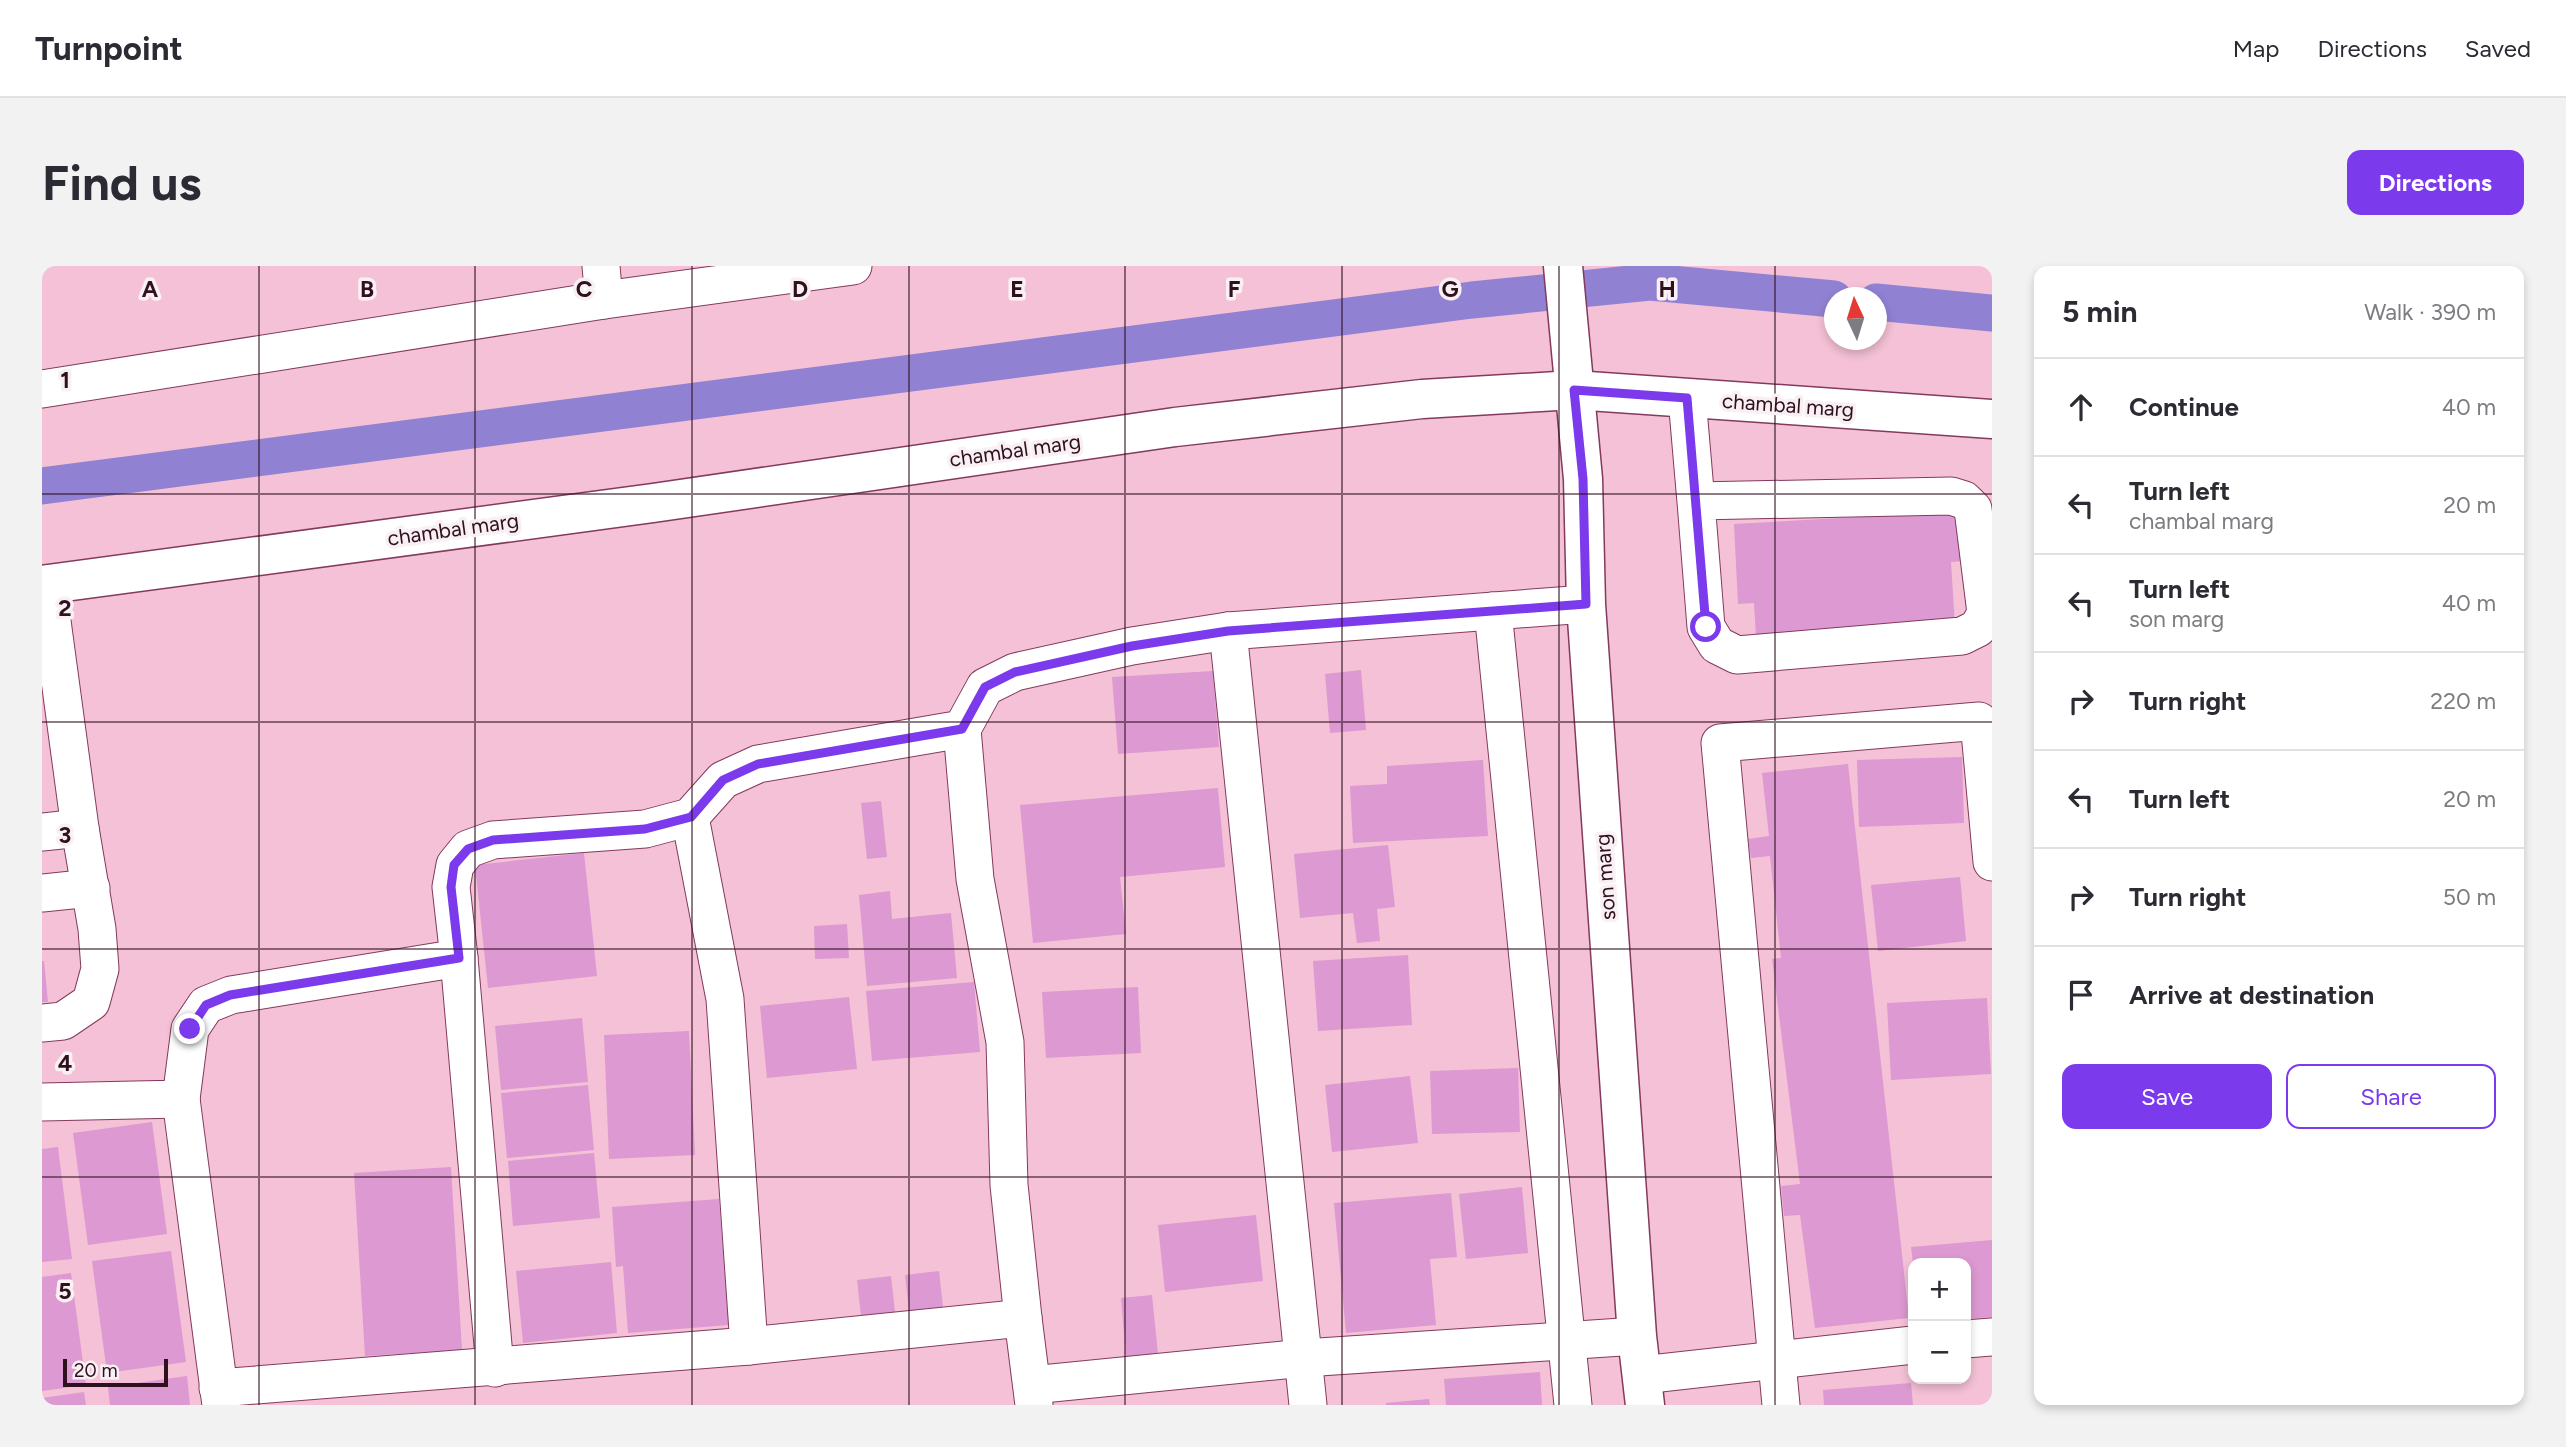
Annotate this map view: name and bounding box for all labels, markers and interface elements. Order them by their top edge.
text: Turnpoint [35,29,183,68]
text: Map [2233,34,2279,63]
text: Directions [2317,34,2427,63]
text: Saved [2465,34,2531,63]
button: Directions [2347,150,2524,215]
text: Find us [42,153,201,212]
text: A [142,275,159,303]
text: B [360,275,374,303]
text: C [576,275,593,303]
text: D [792,275,808,303]
text: E [1010,275,1024,303]
text: F [1228,275,1241,303]
text: G [1441,275,1459,303]
text: H [1658,275,1676,303]
north arrow [1824,287,1887,350]
text: 5 min [2062,293,2138,330]
text: Walk · 390 m [2364,298,2496,326]
text: 1 [60,366,70,394]
street label: chambal marg [1721,388,1855,422]
icon: ahead [2062,388,2100,426]
text: Continue [2129,391,2239,423]
text: 40 m [2442,393,2496,421]
street label: chambal marg [948,428,1082,472]
text: Turn left [2129,475,2230,507]
icon: left [2062,486,2100,524]
text: 20 m [2443,491,2496,519]
street label: chambal marg [386,507,520,551]
text: chambal marg [2129,507,2274,535]
text: Turn left [2129,573,2230,605]
icon: left [2062,584,2100,622]
text: 40 m [2442,589,2496,617]
text: 2 [58,594,72,622]
text: son marg [2129,605,2224,633]
route start [1690,611,1721,642]
icon: right [2062,682,2100,720]
text: Turn right [2129,685,2246,717]
text: 220 m [2430,687,2496,715]
icon: left [2062,780,2100,818]
text: Turn left [2129,783,2230,815]
text: 20 m [2443,785,2496,813]
text: 3 [59,821,71,849]
street label: son marg [1589,833,1621,921]
icon: right [2062,878,2100,916]
text: Turn right [2129,881,2246,913]
text: 50 m [2443,883,2496,911]
icon: arrive [2062,976,2100,1014]
text: Arrive at destination [2129,979,2374,1011]
route end [174,1013,205,1044]
text: 4 [58,1049,72,1077]
button: Save [2062,1064,2272,1129]
button: Share [2286,1064,2496,1129]
map controls [1908,1258,1971,1384]
button: + [1908,1258,1971,1321]
text: 5 [58,1277,72,1305]
button: − [1908,1321,1971,1384]
scale bar [63,1356,168,1388]
text: 20 m [74,1359,118,1382]

